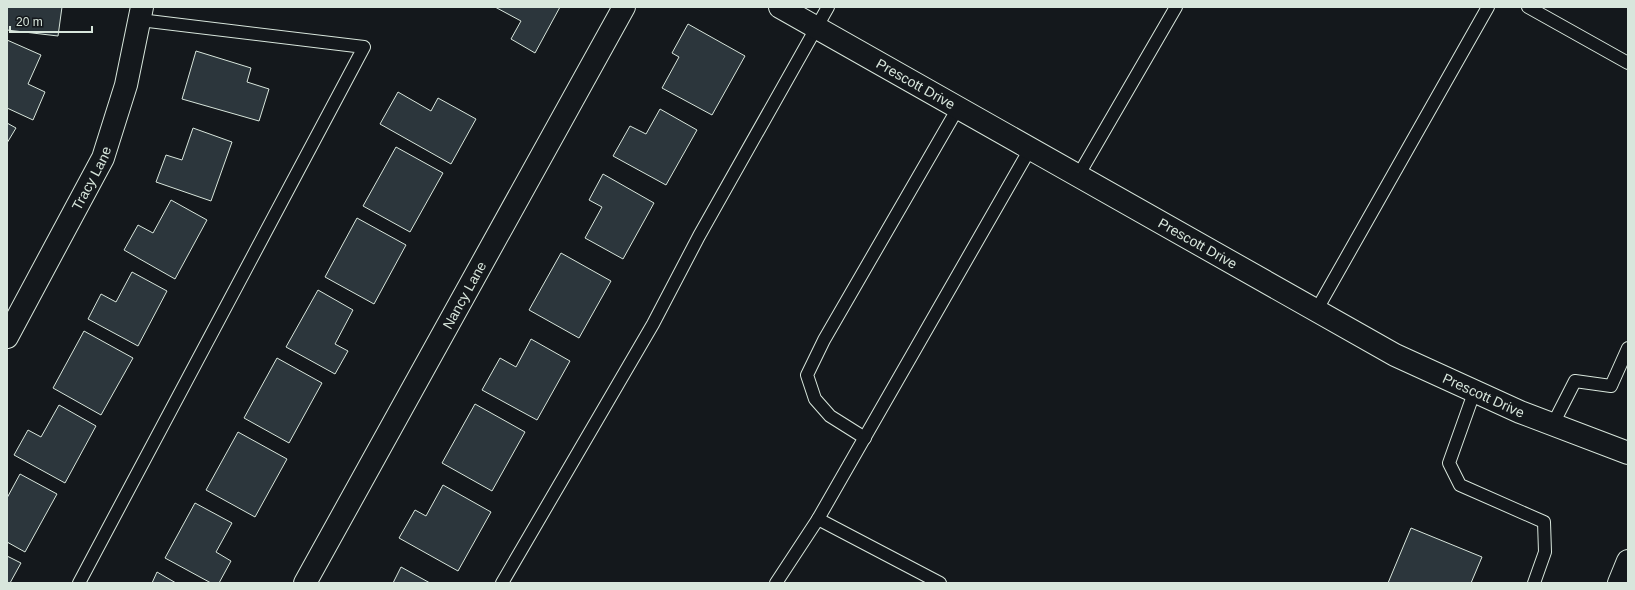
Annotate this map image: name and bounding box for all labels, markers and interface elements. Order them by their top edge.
scale bar [10,8,92,34]
text: 20 m [16,15,43,29]
street label: Prescott Drive [874,55,958,113]
street label: Tracy Lane [69,144,114,213]
street label: Prescott Drive [1156,215,1240,272]
street label: Nancy Lane [439,258,490,332]
street label: Prescott Drive [1440,370,1527,421]

